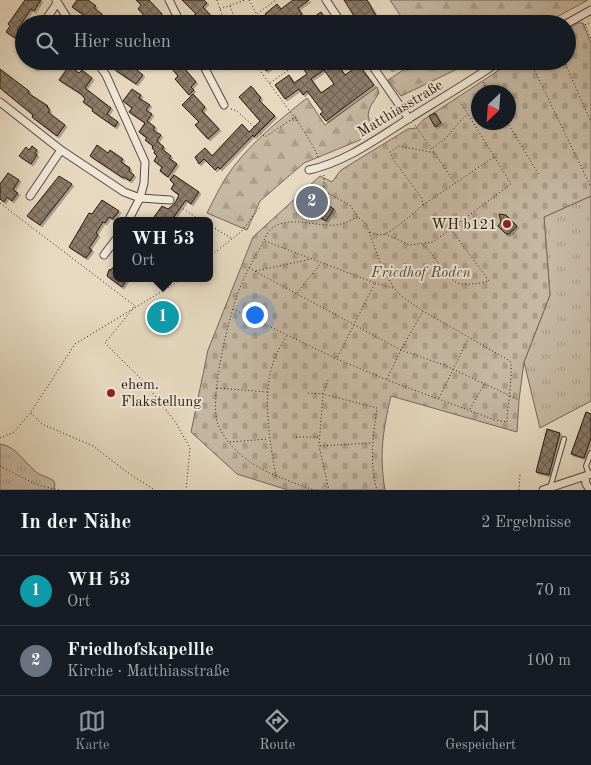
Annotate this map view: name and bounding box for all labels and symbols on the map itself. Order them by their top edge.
street label: Matthiasstraße [355,78,446,141]
north arrow [471,85,516,130]
pin: 2 [296,183,328,221]
place label: WH b121 [431,218,497,233]
marker: WH b121 [501,218,513,230]
park label: Friedhof Roden [370,266,471,281]
pin: 1 [147,298,179,336]
your location [242,302,268,328]
place label: ehem. Flakstellung [121,378,201,410]
marker: ehem. Flakstellung [105,387,117,399]

